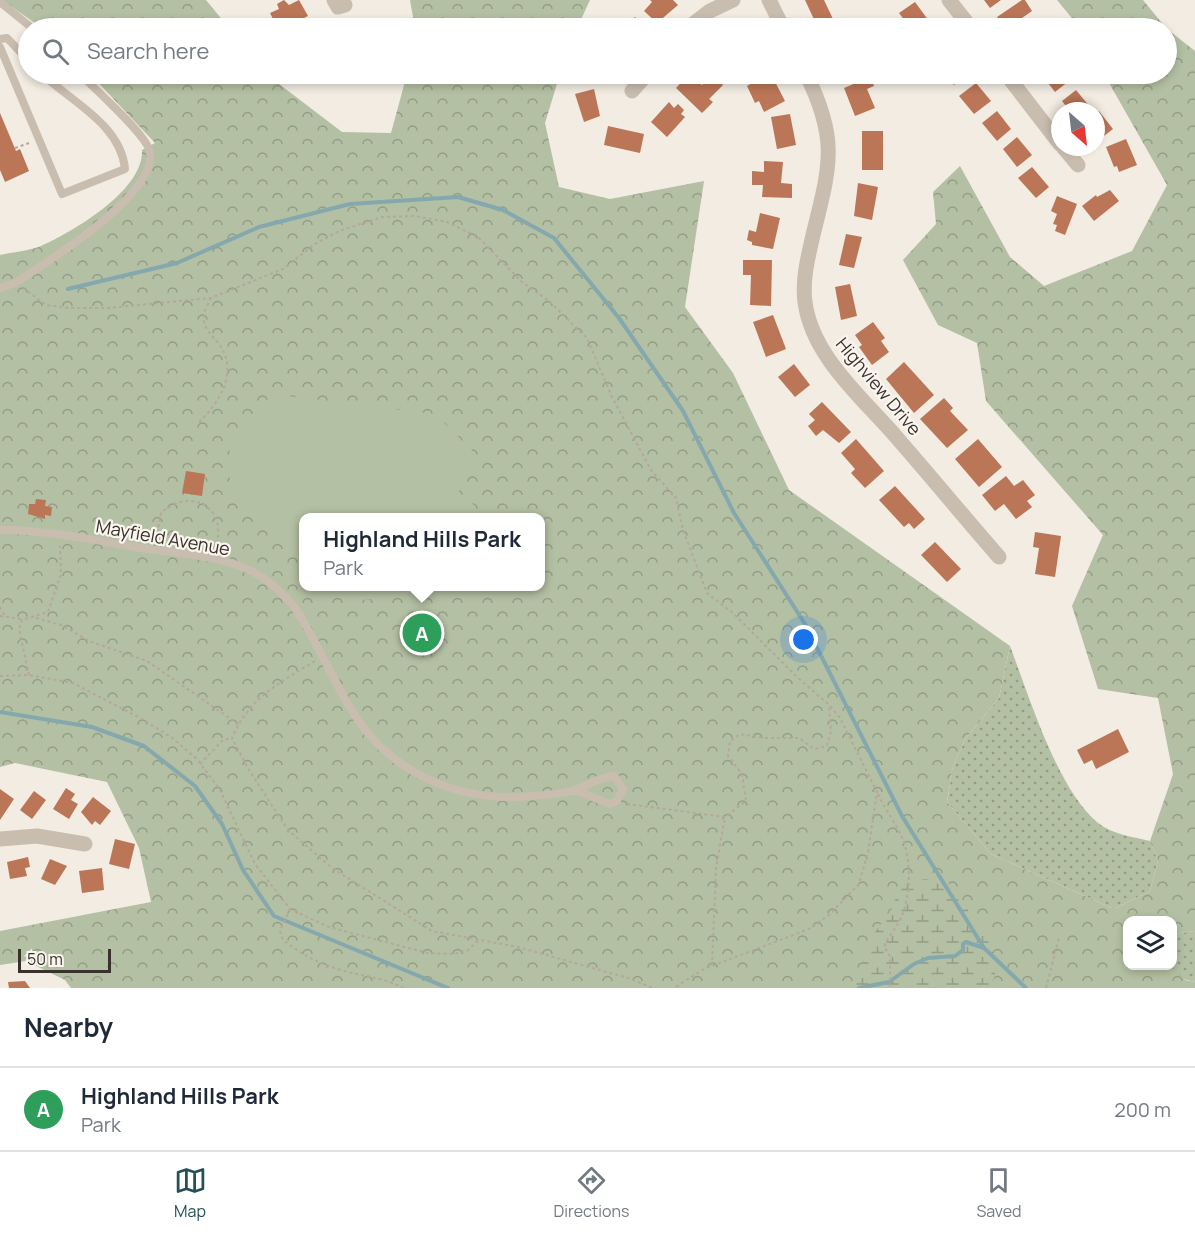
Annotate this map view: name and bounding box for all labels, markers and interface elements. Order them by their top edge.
search box [18,18,1177,84]
icon: search [39,35,72,68]
text: Search here [87,36,209,66]
north arrow [1051,102,1105,156]
street label: Highview Drive [831,332,927,440]
street label: Mayfield Avenue [94,513,232,561]
popup [299,513,545,591]
text: Highland Hills Park [323,524,521,554]
text: Park [323,554,363,581]
pin: A [402,610,442,656]
your location [789,625,818,654]
map controls [1123,916,1177,970]
button: layers [1123,916,1177,970]
scale bar [18,946,111,974]
text: 50 m [27,948,63,970]
text: Nearby [24,1009,113,1045]
text: Highland Hills Park [81,1081,279,1111]
text: A [37,1096,50,1123]
text: 200 m [1114,1096,1171,1123]
text: Park [81,1111,121,1138]
tab: Map [174,1164,207,1222]
tab: Directions [554,1164,629,1222]
tab: Saved [976,1164,1021,1222]

